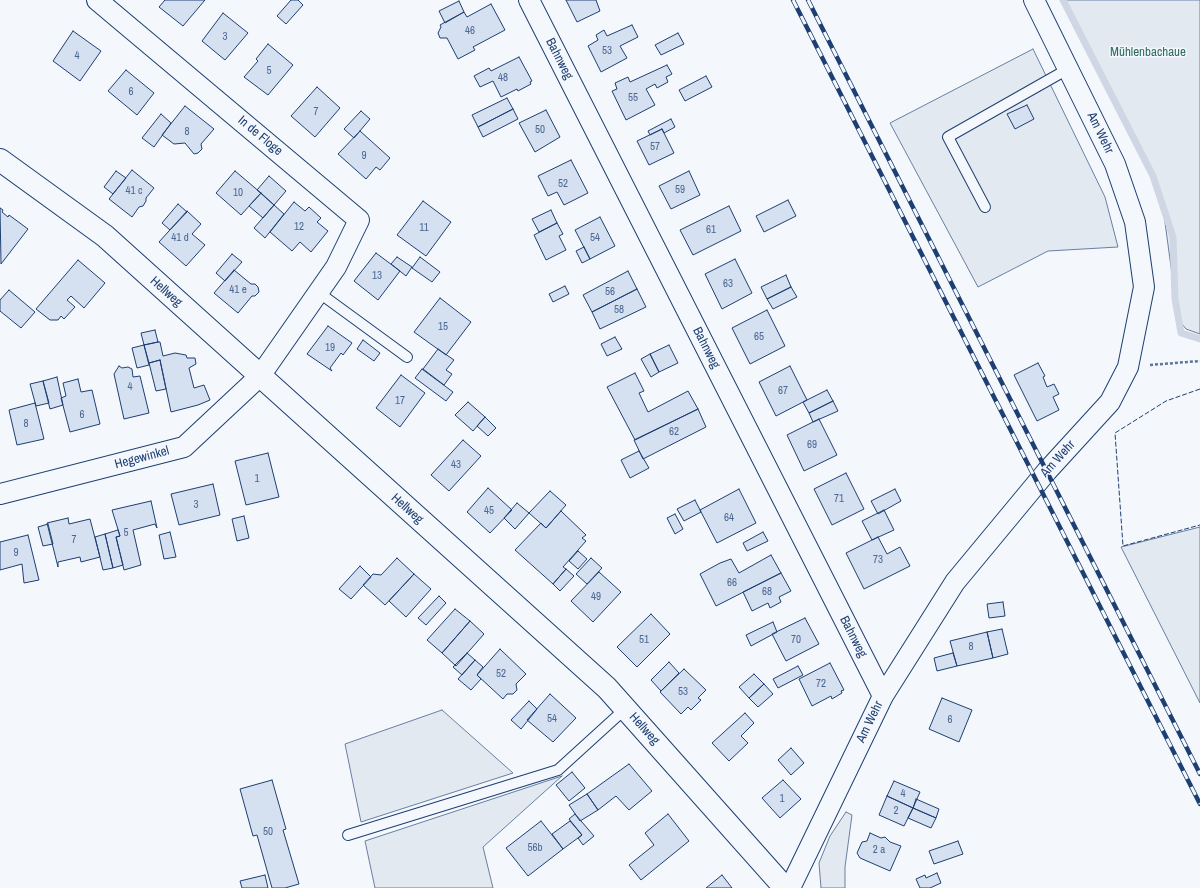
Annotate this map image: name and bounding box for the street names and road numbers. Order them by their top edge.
street label: Bahnweg [542,36,576,82]
street label: Am Wehr [1083,110,1117,156]
street label: In de Floge [235,113,285,159]
street label: Hellweg [147,274,185,310]
street label: Bahnweg [689,325,723,371]
street label: Am Wehr [1037,437,1079,481]
street label: Hegewinkel [113,443,171,473]
street label: Hellweg [388,491,426,527]
street label: Bahnweg [836,614,870,660]
street label: Am Wehr [853,699,887,745]
street label: Hellweg [626,710,662,748]

